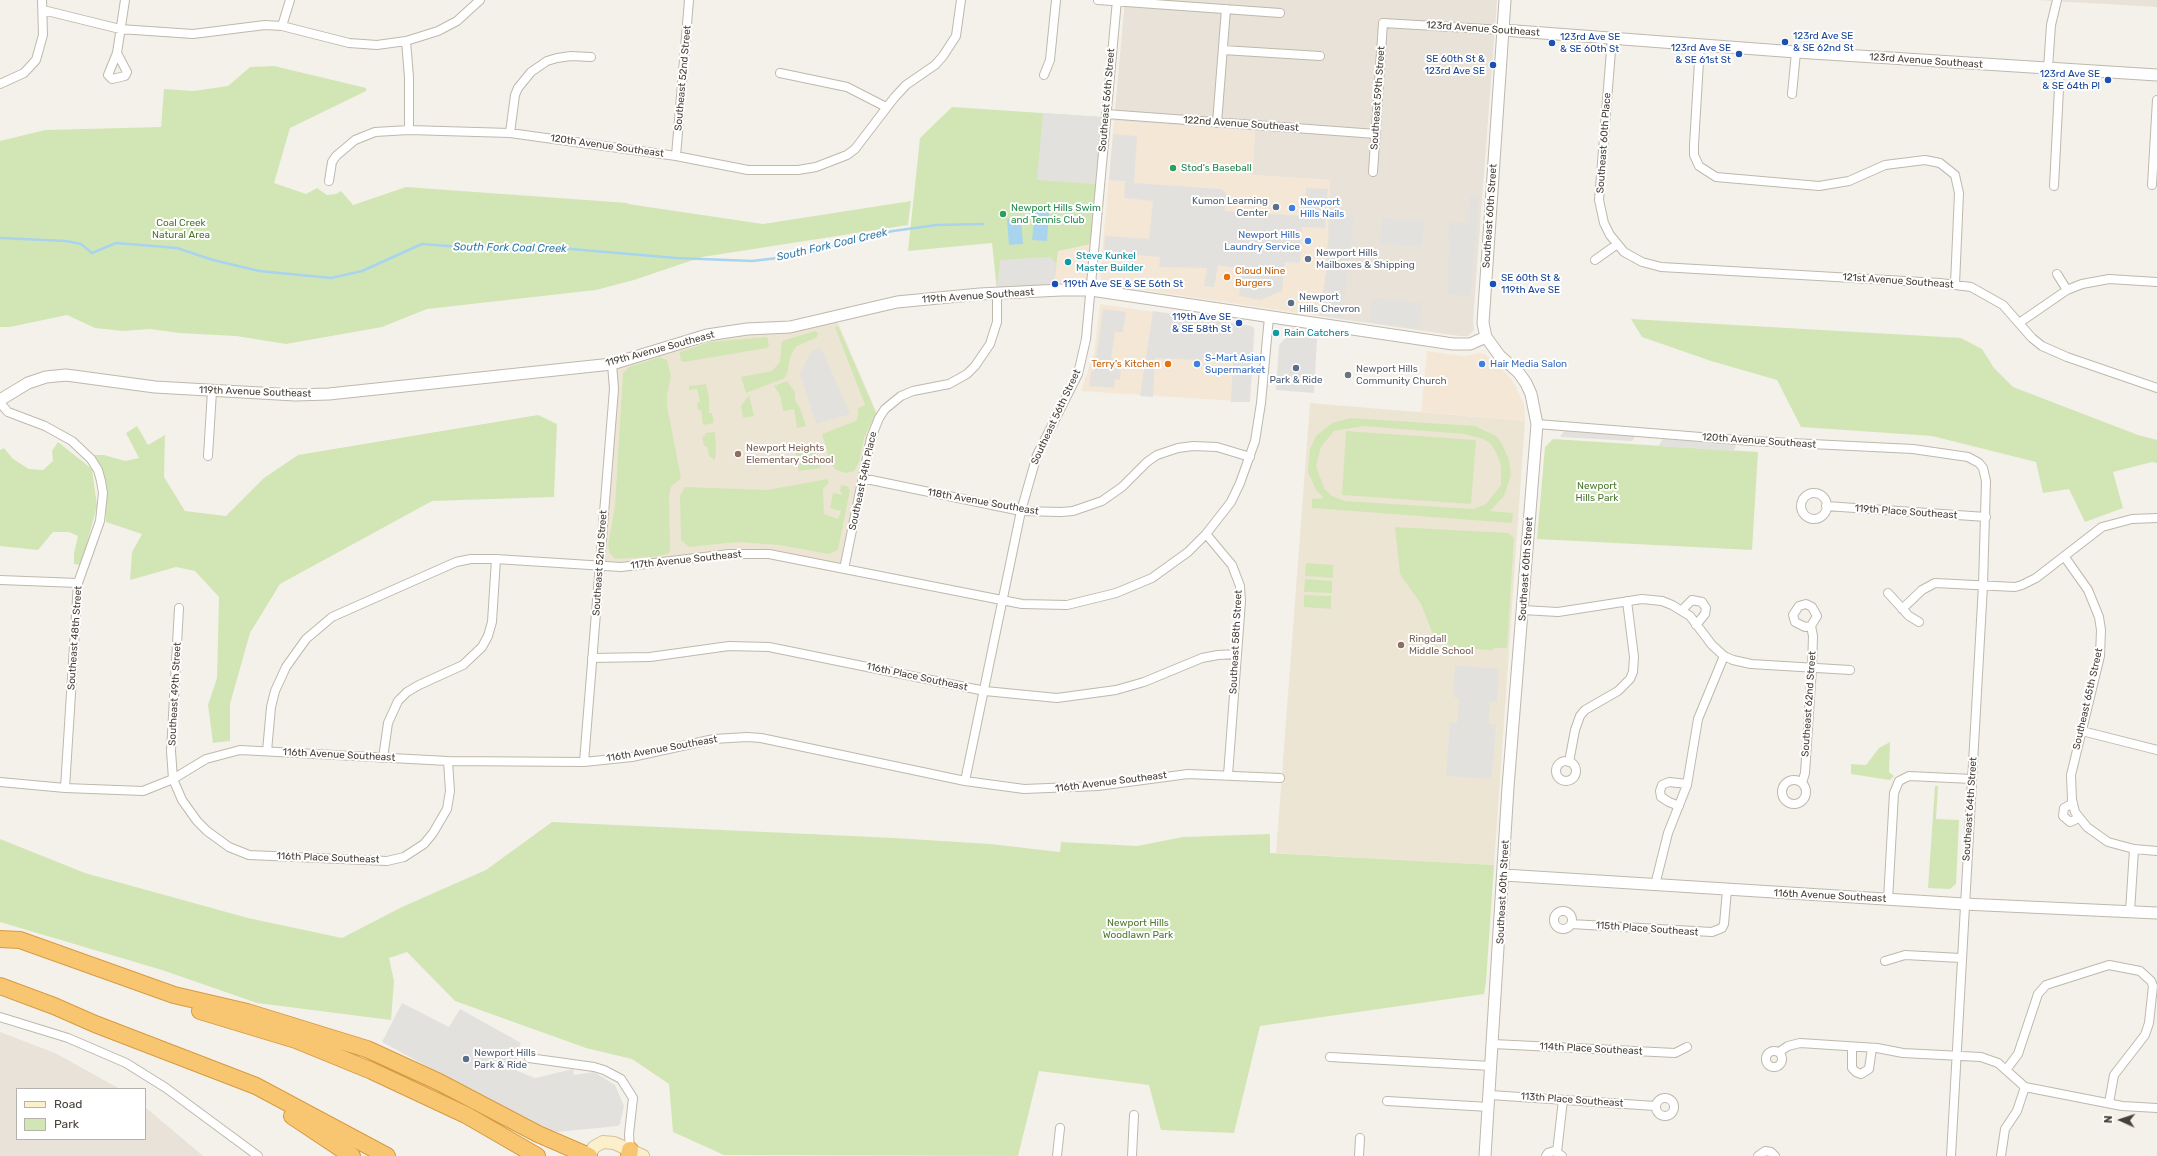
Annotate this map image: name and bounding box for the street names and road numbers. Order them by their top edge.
street label: 123rd Avenue Southeast [1426,19,1540,39]
street label: Southeast 52nd Street [672,25,694,131]
street label: Southeast 59th Street [1368,46,1388,150]
street label: Southeast 56th Street [1096,48,1118,152]
street label: 123rd Avenue Southeast [1869,51,1983,71]
street label: Southeast 60th Place [1594,92,1614,194]
street label: 122nd Avenue Southeast [1183,114,1299,134]
street label: 120th Avenue Southeast [549,132,665,160]
street label: Southeast 60th Street [1480,164,1500,268]
street label: 121st Avenue Southeast [1842,271,1954,291]
street label: 119th Avenue Southeast [921,286,1035,306]
street label: 119th Avenue Southeast [604,329,716,369]
street label: Southeast 56th Street [1029,367,1083,467]
street label: 119th Avenue Southeast [199,384,311,400]
street label: Southeast 54th Place [847,431,879,531]
street label: 120th Avenue Southeast [1701,431,1817,451]
street label: 118th Avenue Southeast [926,486,1040,518]
street label: 119th Place Southeast [1854,502,1958,522]
street label: Southeast 52nd Street [590,510,610,616]
street label: Southeast 60th Street [1516,517,1536,621]
street label: 117th Avenue Southeast [630,548,742,572]
street label: Southeast 48th Street [65,585,85,691]
street label: Southeast 58th Street [1227,590,1245,694]
street label: Southeast 49th Street [166,642,184,746]
street label: Southeast 65th Street [2070,647,2106,751]
street label: Southeast 62nd Street [1799,651,1819,757]
street label: 116th Place Southeast [865,660,969,694]
street label: 116th Avenue Southeast [606,733,718,765]
street label: 116th Avenue Southeast [282,746,396,764]
street label: Southeast 64th Street [1960,757,1980,861]
street label: 116th Avenue Southeast [1054,769,1168,795]
street label: Southeast 60th Street [1494,840,1512,944]
street label: 116th Place Southeast [276,850,380,866]
street label: 116th Avenue Southeast [1773,887,1887,905]
street label: 115th Place Southeast [1595,919,1699,939]
street label: 114th Place Southeast [1539,1040,1643,1058]
street label: 113th Place Southeast [1520,1090,1624,1110]

